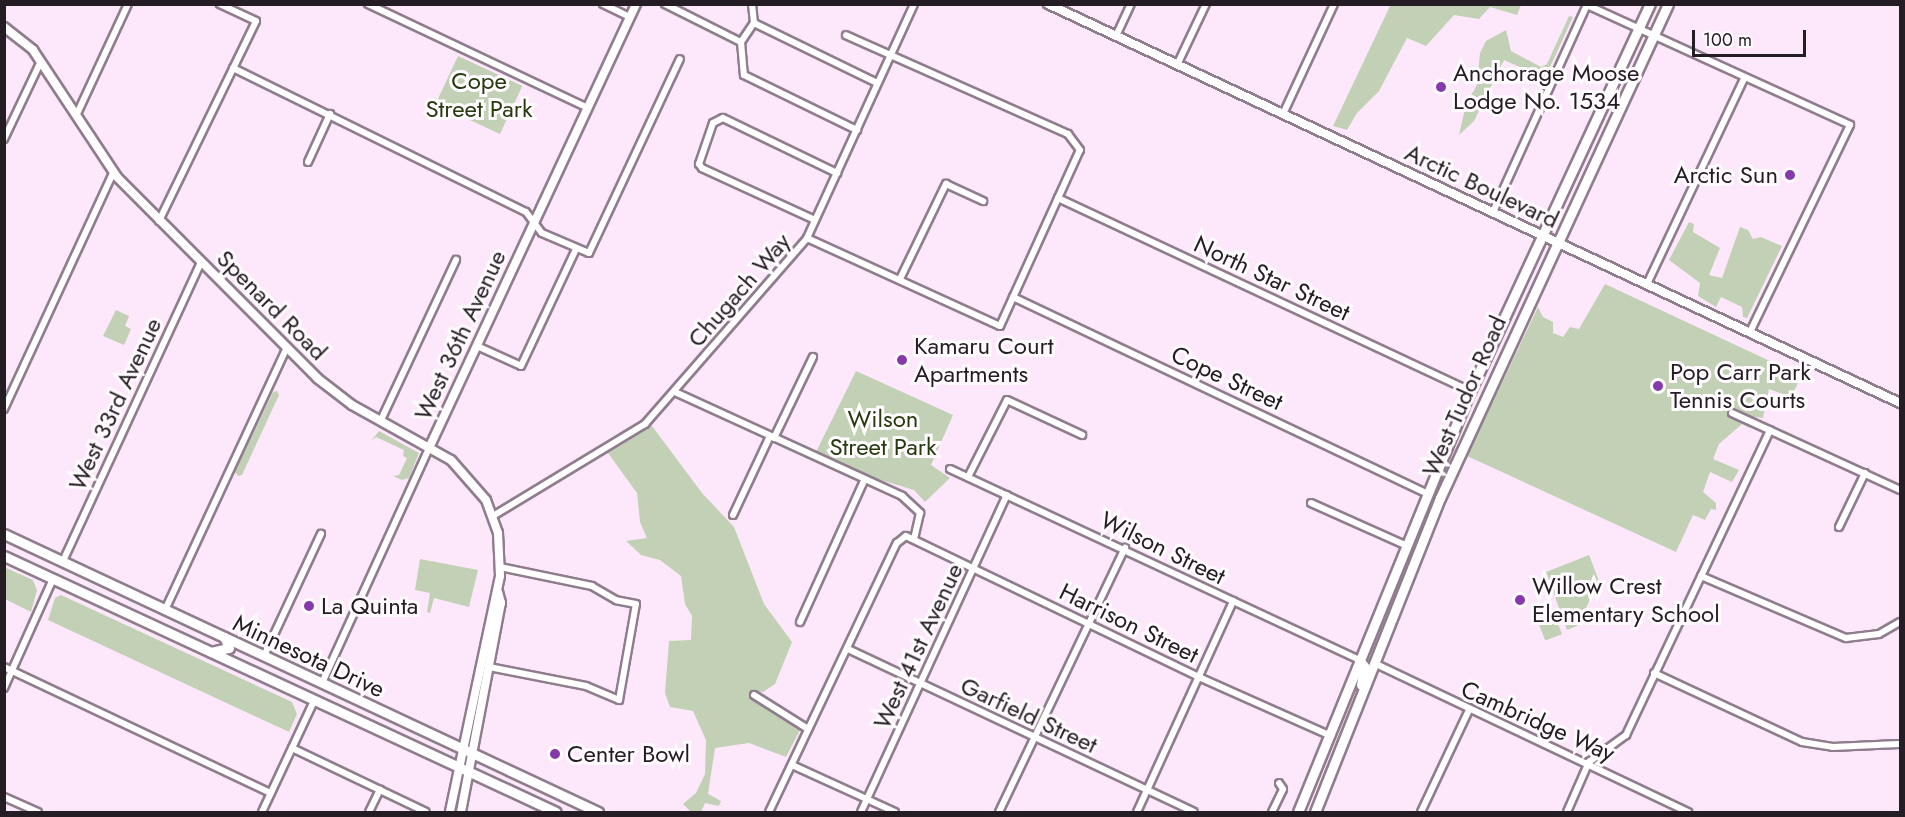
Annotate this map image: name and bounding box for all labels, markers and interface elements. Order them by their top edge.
scale bar [1695,18,1809,56]
text: 100 m [1703,27,1752,53]
place label: Anchorage Moose Lodge No. 1534 [1453,59,1639,115]
park label: Cope Street Park [425,67,533,123]
marker: Anchorage Moose Lodge No. 1534 [1434,80,1448,94]
street label: Arctic Boulevard [1400,138,1564,234]
place label: Arctic Sun [1674,161,1778,189]
marker: Arctic Sun [1783,168,1797,182]
street label: Chugach Way [682,227,796,353]
street label: North Star Street [1189,229,1355,327]
street label: Spenard Road [211,244,333,366]
street label: West 36th Avenue [408,245,512,425]
street label: West Tudor Road [1416,311,1512,481]
street label: West 33rd Avenue [62,313,168,495]
place label: Kamaru Court Apartments [914,332,1054,388]
street label: Cope Street [1167,340,1287,416]
marker: Kamaru Court Apartments [895,353,909,367]
place label: Pop Carr Park Tennis Courts [1670,358,1811,414]
marker: Pop Carr Park Tennis Courts [1651,379,1665,393]
park label: Wilson Street Park [829,405,937,461]
street label: Wilson Street [1096,505,1230,591]
street label: West 41st Avenue [867,559,969,733]
place label: Willow Crest Elementary School [1532,572,1720,628]
street label: Harrison Street [1055,577,1203,669]
place label: La Quinta [321,592,418,620]
marker: Willow Crest Elementary School [1513,593,1527,607]
marker: La Quinta [302,599,316,613]
street label: Minnesota Drive [229,608,389,704]
street label: Garfield Street [956,671,1102,759]
street label: Cambridge Way [1457,674,1619,768]
place label: Center Bowl [567,740,690,768]
marker: Center Bowl [548,747,562,761]

